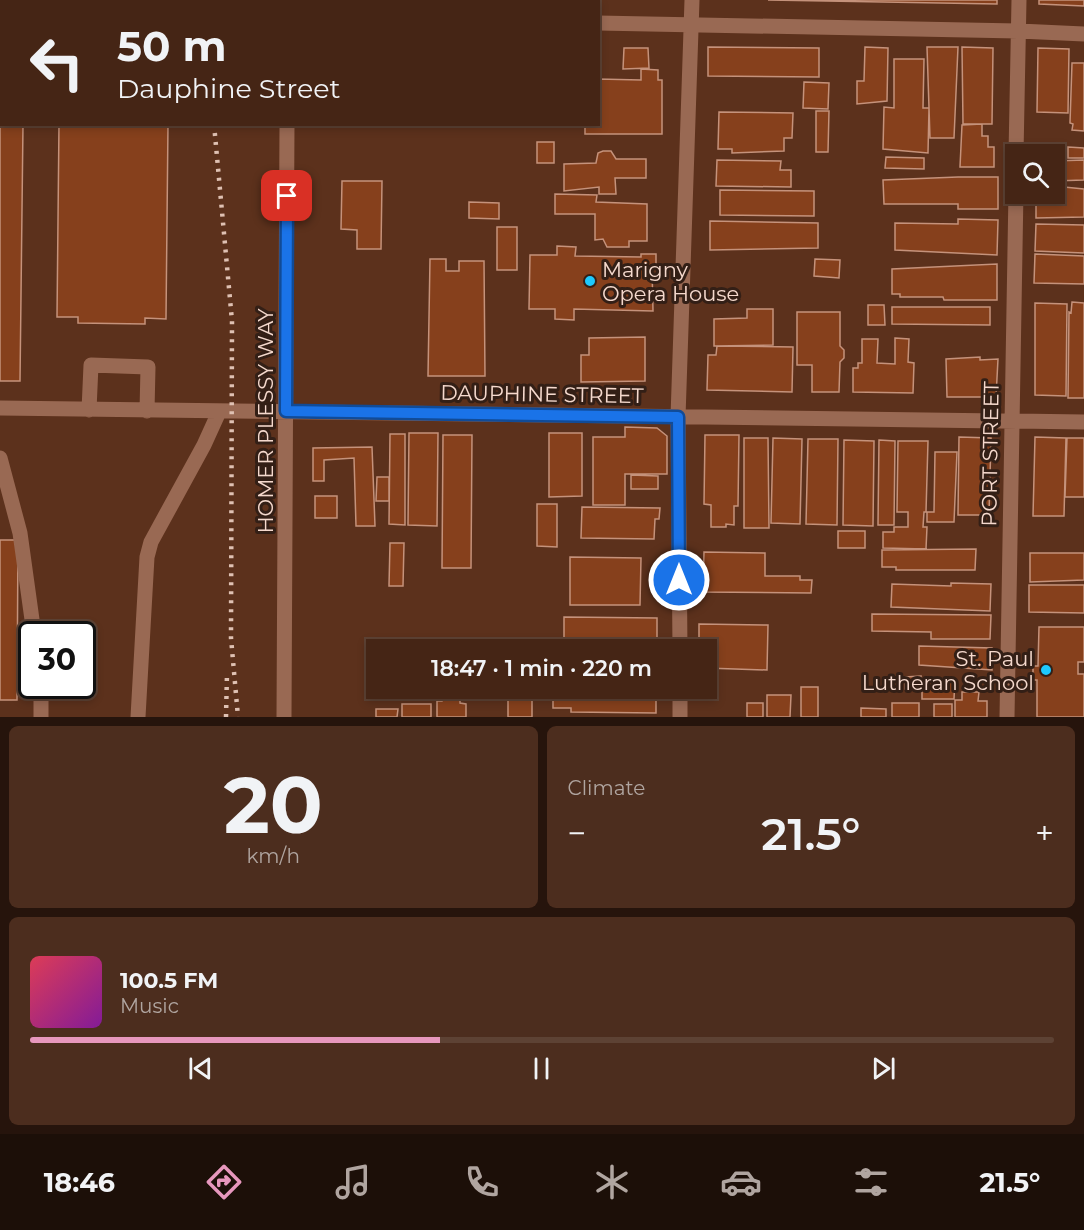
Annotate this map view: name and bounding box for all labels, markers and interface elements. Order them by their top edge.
text: 50 m [117,20,226,72]
icon: left [18,24,96,102]
text: Dauphine Street [117,72,340,105]
map controls [1005,144,1065,204]
button: search [1005,144,1065,204]
pin [261,170,312,221]
icon: arrive [270,179,303,212]
place label: Marigny Opera House [602,257,739,306]
marker: Marigny Opera House [583,274,597,288]
street label: HOMER PLESSY WAY [253,308,278,534]
street label: DAUPHINE STREET [440,380,644,408]
street label: PORT STREET [976,381,1004,527]
position arrow [647,548,711,612]
speed limit sign: 30 [18,621,96,699]
place label: St. Paul Lutheran School [862,646,1034,695]
text: 18:47 · 1 min · 220 m [431,655,652,682]
marker: St. Paul Lutheran School [1039,663,1053,677]
text: 20 [224,757,323,853]
text: Climate [568,776,645,800]
text: 21.5° [761,806,860,861]
text: − [568,813,586,853]
text: + [1035,813,1054,853]
text: km/h [247,844,300,868]
text: 100.5 FM [120,967,218,994]
text: Music [120,994,179,1018]
icon: previous [184,1052,217,1085]
icon: pause [525,1052,558,1085]
icon: next [867,1052,900,1085]
icon: directions [203,1161,245,1203]
icon: music [332,1161,374,1203]
icon: phone [461,1161,503,1203]
icon: climate [591,1161,633,1203]
icon: car [720,1161,762,1203]
icon: filters [850,1161,892,1203]
text: 18:46 [44,1166,115,1199]
text: 21.5° [979,1166,1040,1199]

